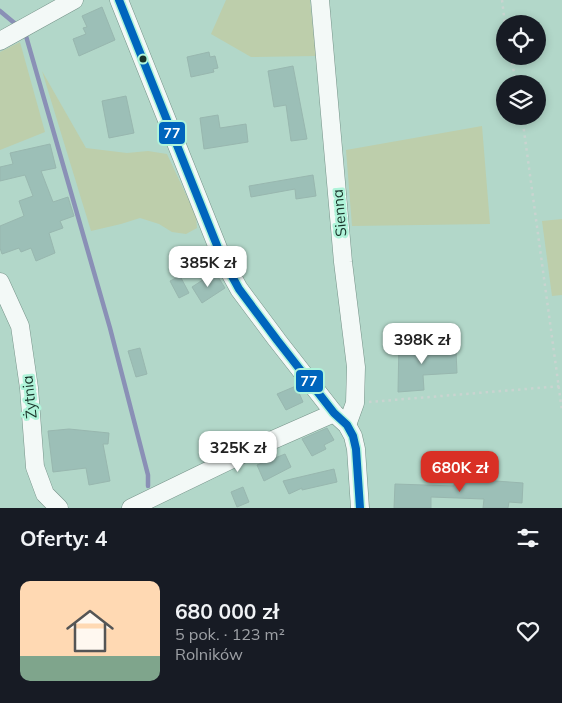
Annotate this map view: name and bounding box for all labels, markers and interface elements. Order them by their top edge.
map controls [496,15,546,125]
button: locate [496,15,546,65]
unlabelled marker [138,54,148,64]
button: layers [496,75,546,125]
line badge: 77 [158,121,186,145]
text: 77 [164,124,180,142]
street label: Sienna [327,188,351,238]
pin: 385K zł [162,246,254,288]
text: 385K zł [180,252,236,272]
pin: 398K zł [376,322,468,365]
text: 398K zł [394,329,450,349]
line badge: 77 [295,369,324,393]
text: 77 [301,372,317,390]
street label: Żytnia [17,375,41,419]
pin: 325K zł [192,430,284,473]
text: 325K zł [210,437,266,457]
pin: 680K zł [414,450,506,493]
text: 680K zł [432,457,488,477]
icon: filters [514,524,542,552]
text: Oferty: 4 [20,525,107,551]
text: 680 000 zł [175,598,279,624]
icon: home [60,601,120,661]
icon: heart [514,617,542,645]
text: 5 pok. · 123 m² [175,624,285,644]
text: Rolników [175,644,243,664]

